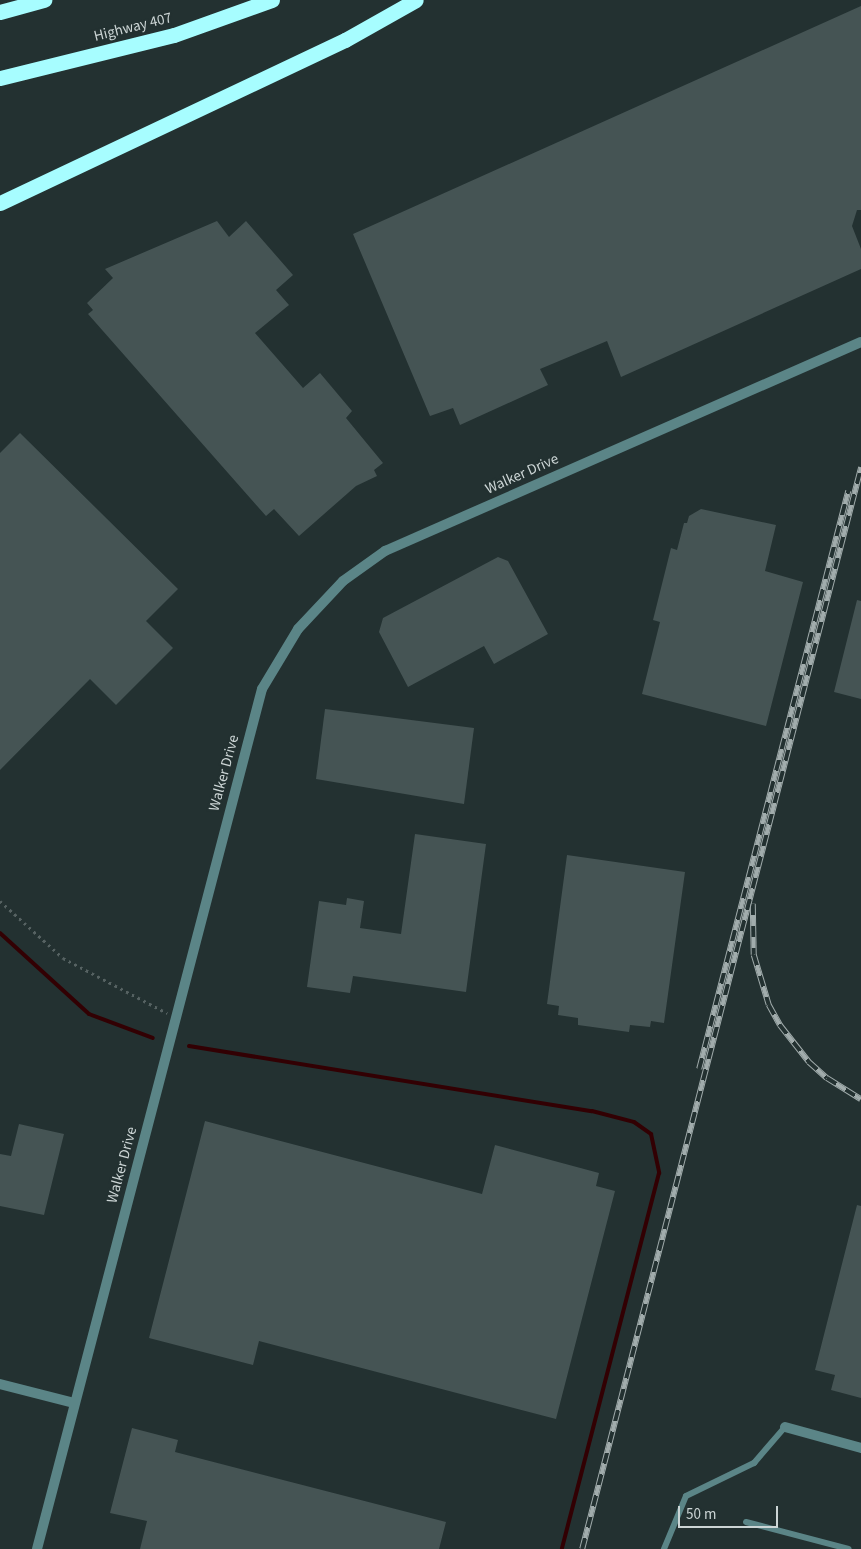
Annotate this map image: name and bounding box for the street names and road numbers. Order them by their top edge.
street label: Highway 407 [92,9,174,45]
street label: Walker Drive [483,450,561,498]
street label: Walker Drive [205,733,243,813]
street label: Walker Drive [103,1125,141,1205]

